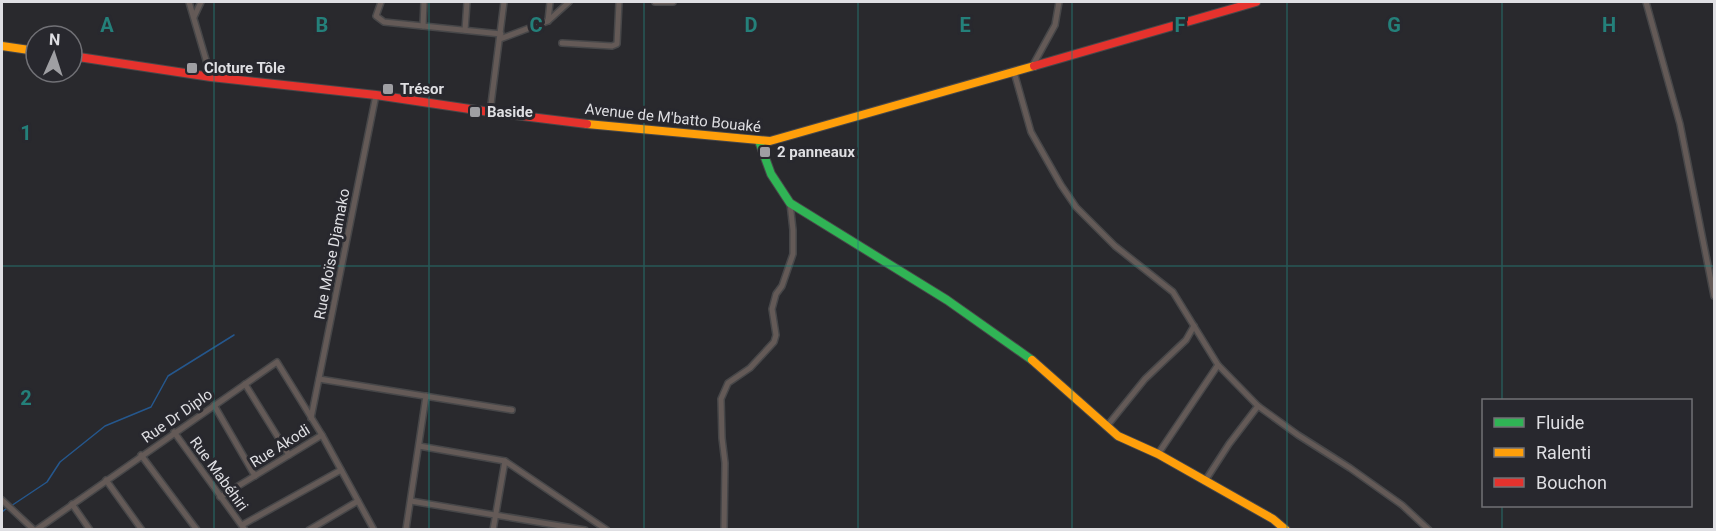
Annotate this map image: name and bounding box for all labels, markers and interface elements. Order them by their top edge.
text: A [100,13,114,37]
text: B [316,13,328,37]
text: C [529,13,543,37]
text: D [745,13,758,37]
text: E [959,13,971,37]
text: F [1175,13,1186,37]
text: G [1387,13,1401,37]
text: H [1602,13,1616,37]
north arrow [24,24,84,84]
text: N [49,30,61,49]
place label: Cloture Tôle [204,59,285,77]
marker: Cloture Tôle [185,61,199,75]
place label: Trésor [400,80,444,98]
marker: Trésor [381,82,395,96]
street label: Avenue de M'batto Bouaké [584,100,762,136]
place label: Baside [487,103,533,121]
marker: Baside [468,105,482,119]
text: 1 [20,121,32,145]
place label: 2 panneaux [777,143,855,161]
marker: 2 panneaux [758,145,772,159]
street label: Rue Moïse Djamako [310,187,354,321]
street label: Rue Dr Diplo [138,385,216,447]
text: 2 [20,386,32,410]
legend [1482,399,1692,507]
text: Fluide [1536,412,1584,433]
street label: Rue Akodi [247,421,313,471]
street label: Rue Mabéhiri [186,433,252,515]
text: Ralenti [1536,442,1591,463]
text: Bouchon [1536,472,1607,493]

